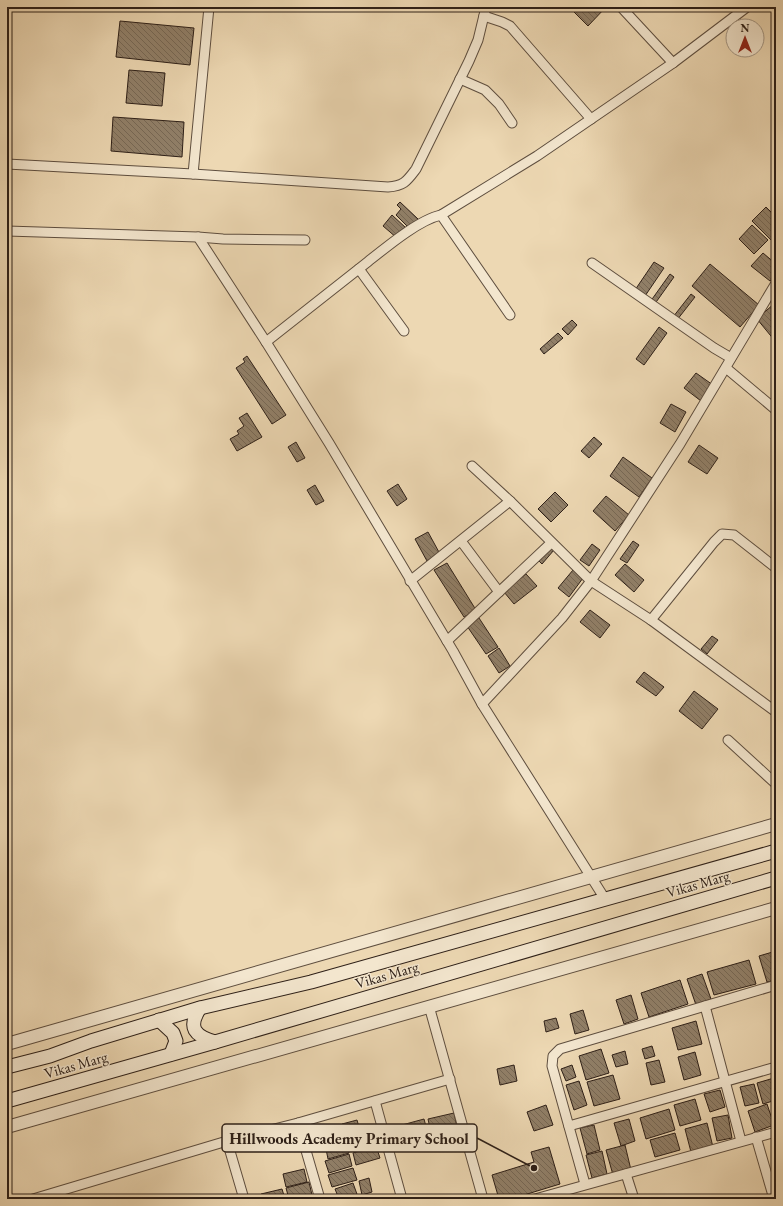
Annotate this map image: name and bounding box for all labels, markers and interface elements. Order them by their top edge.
north arrow [725,18,765,58]
text: N [741,21,750,35]
street label: Vikas Marg [664,865,732,902]
street label: Vikas Marg [353,956,421,993]
street label: Vikas Marg [42,1046,110,1083]
callout: Hillwoods Academy Primary School [222,1124,477,1152]
text: Hillwoods Academy Primary School [229,1128,469,1149]

